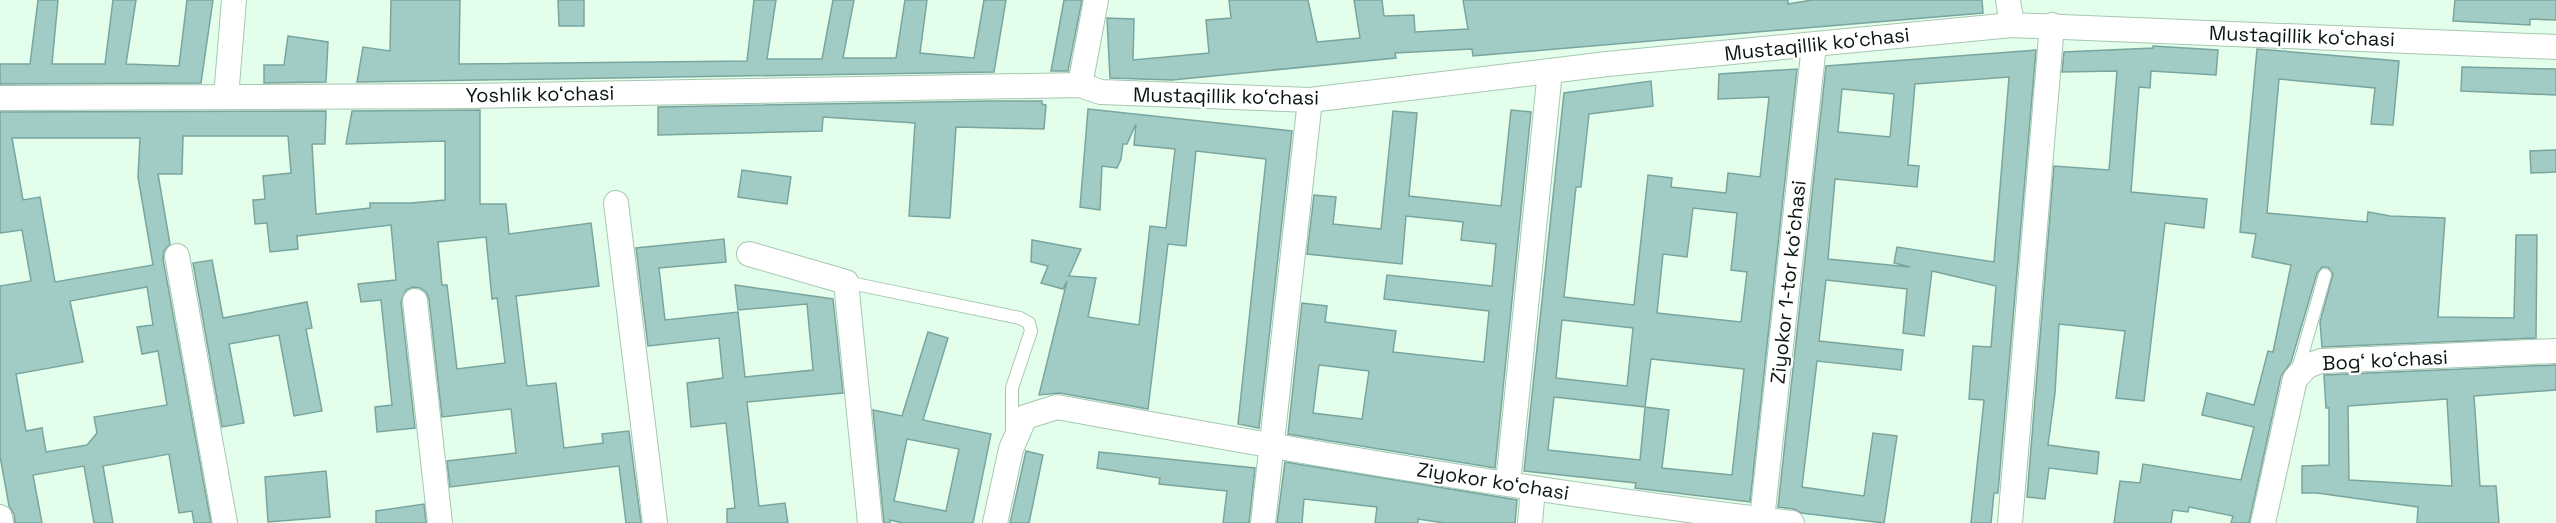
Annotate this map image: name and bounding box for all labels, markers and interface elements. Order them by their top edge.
street label: Mustaqillik koʻchasi [2209,20,2395,52]
street label: Mustaqillik koʻchasi [1723,21,1911,67]
street label: Yoshlik koʻchasi [465,80,615,108]
street label: Mustaqillik koʻchasi [1133,81,1319,111]
street label: Ziyokor 1-tor koʻchasi [1764,179,1812,385]
street label: Bogʻ koʻchasi [2321,344,2449,376]
street label: Ziyokor koʻchasi [1415,456,1571,506]

